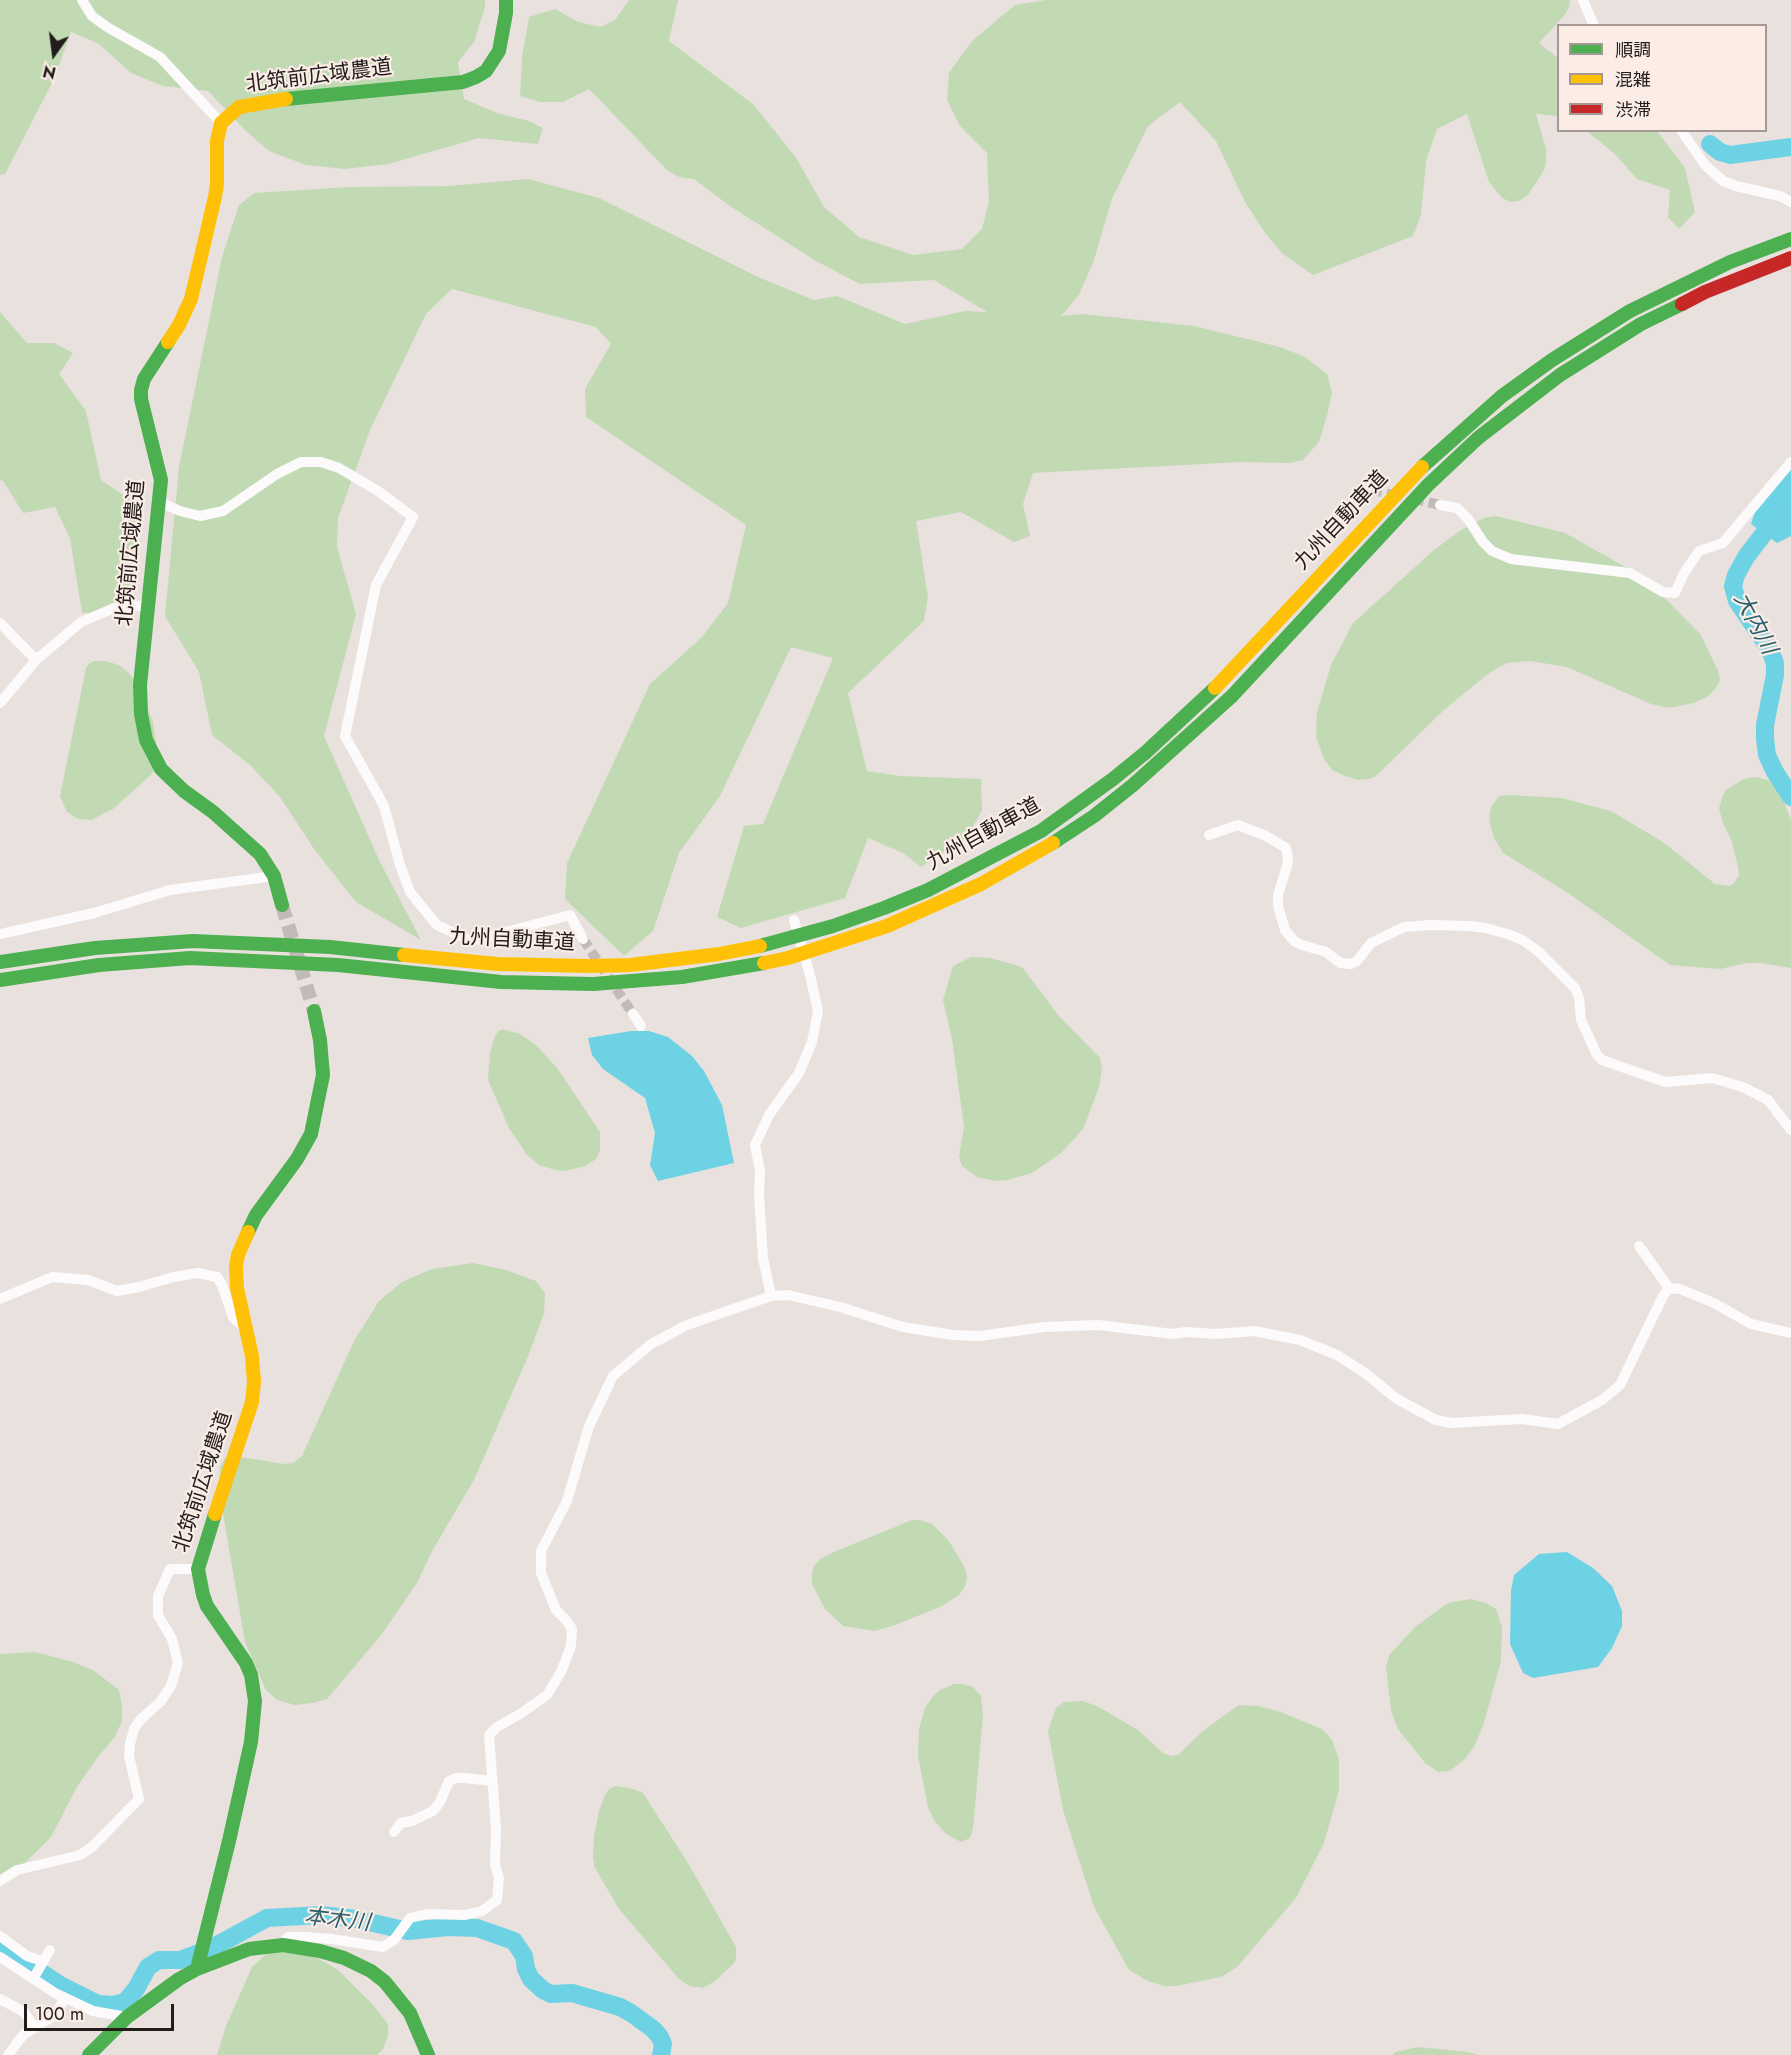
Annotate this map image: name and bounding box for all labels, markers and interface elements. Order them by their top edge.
north arrow [24,24,84,84]
legend [1557,24,1767,132]
text: 順調 [1615,37,1651,63]
street label: 北筑前広域農道 [245,56,393,98]
text: N [41,59,58,85]
text: 混雑 [1615,67,1651,93]
text: 渋滞 [1615,97,1651,123]
street label: 九州自動車道 [1290,466,1394,576]
street label: 北筑前広域農道 [113,479,151,627]
water label: 大内川 [1727,589,1781,659]
street label: 九州自動車道 [923,793,1045,877]
street label: 九州自動車道 [448,925,576,957]
street label: 北筑前広域農道 [169,1408,239,1556]
water label: 本木川 [303,1904,371,1938]
scale bar [27,1992,177,2030]
text: 100 m [35,2001,84,2027]

